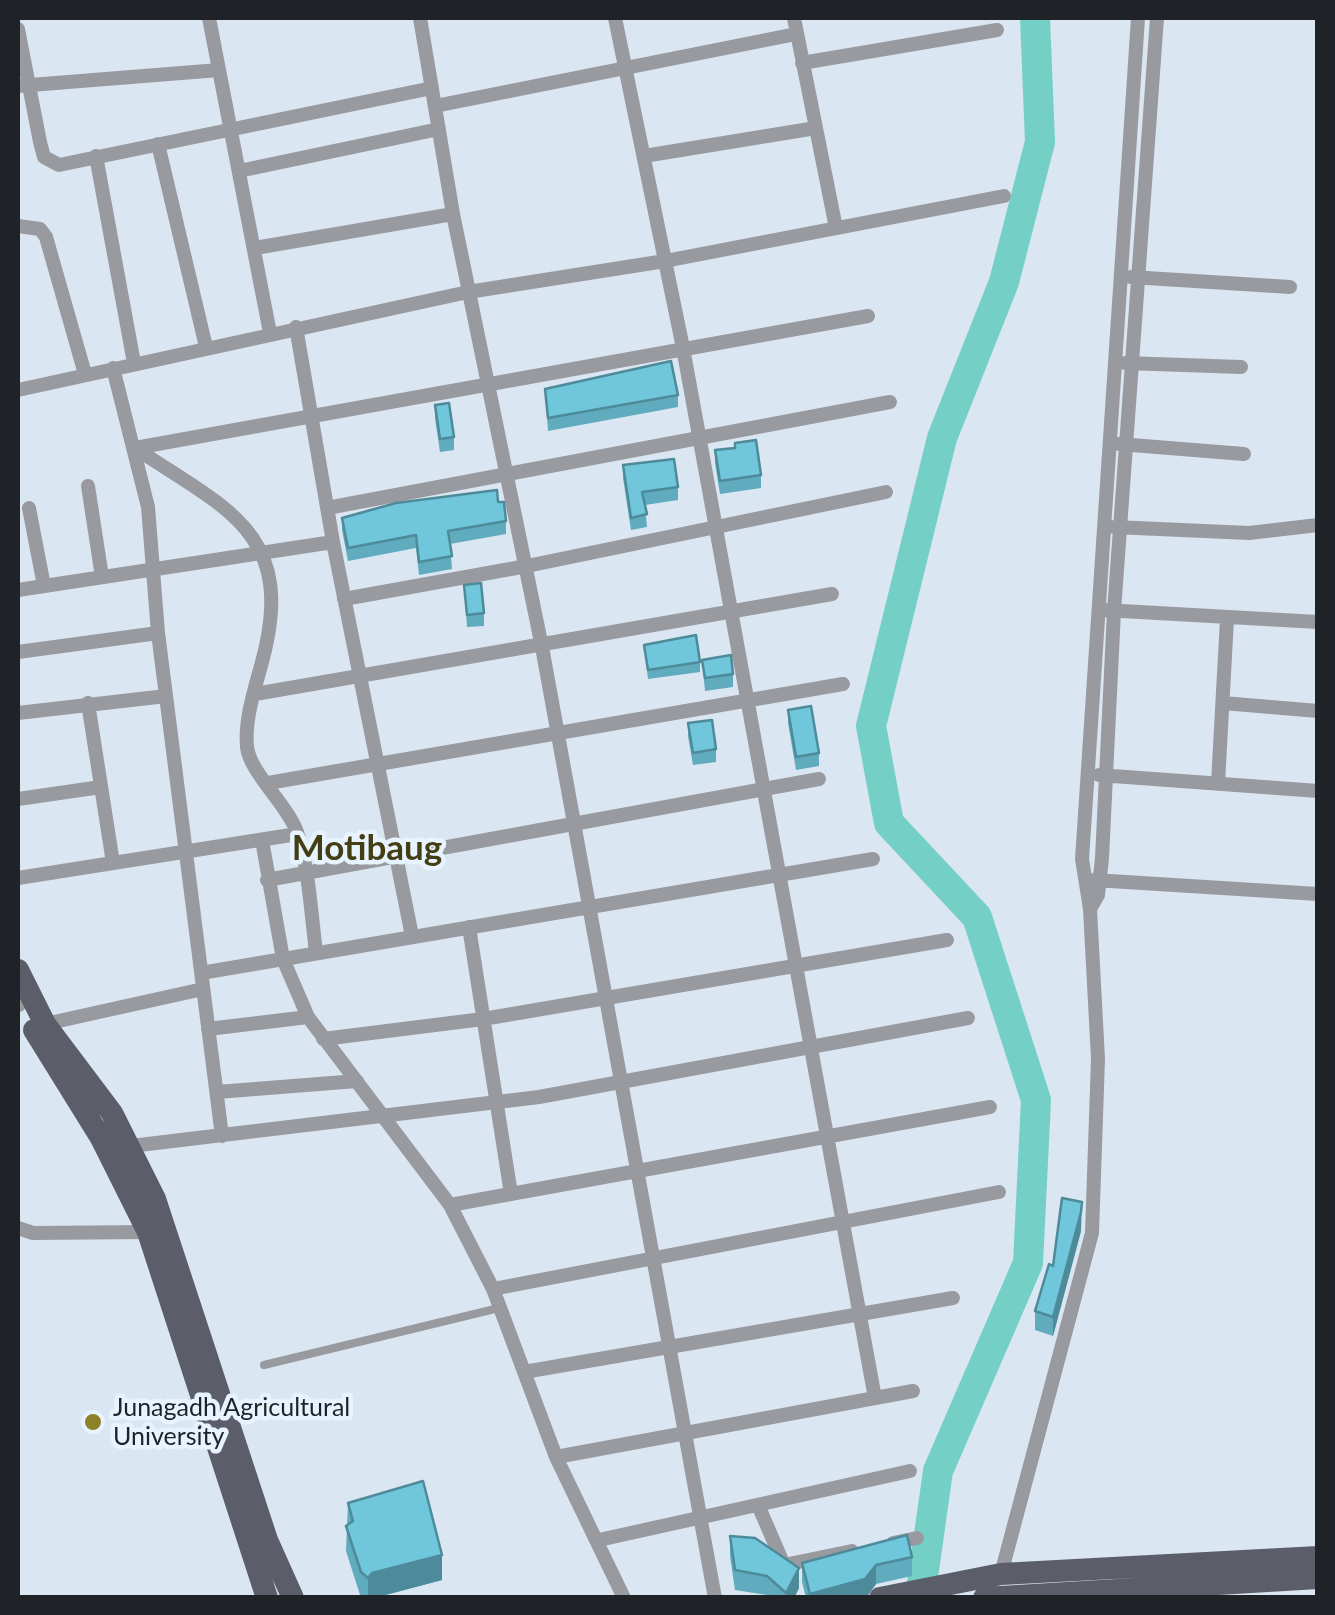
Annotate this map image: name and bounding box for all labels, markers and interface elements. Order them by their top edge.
district label: Motibaug [292,828,442,870]
place label: Junagadh Agricultural University [113,1393,350,1452]
marker: Junagadh Agricultural University [82,1411,104,1433]

